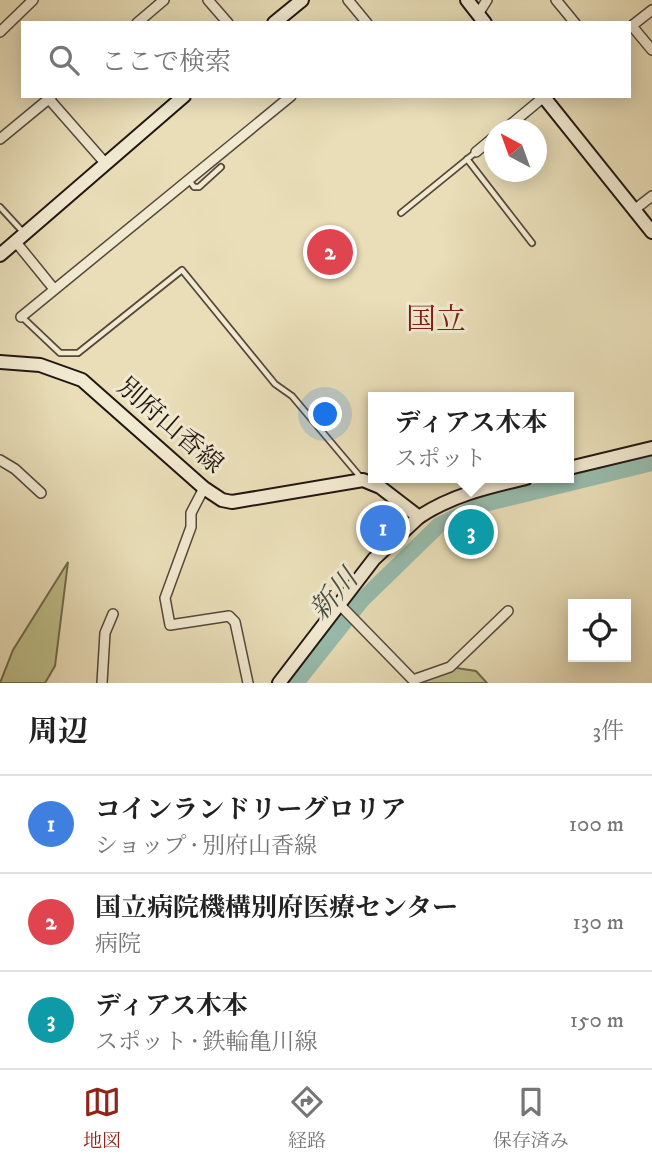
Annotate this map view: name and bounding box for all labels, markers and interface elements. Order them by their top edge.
search box [21,21,631,98]
icon: search [45,41,83,79]
text: ここで検索 [101,46,231,79]
north arrow [484,119,547,182]
pin: 2 [307,226,353,278]
district label: 国立 [406,302,466,339]
street label: 別府山香線 [110,371,230,481]
popup [368,392,574,483]
your location [308,397,342,431]
text: ディアス木本 [395,407,547,440]
text: スポット [395,445,487,474]
pin: 1 [360,502,406,554]
pin: 3 [448,506,494,558]
water label: 新川 [302,560,368,628]
map controls [568,599,631,662]
button: locate [568,599,631,662]
text: 周辺 [28,714,88,751]
text: 3件 [592,717,624,746]
text: コインランドリーグロリア [95,794,406,827]
text: 1 [47,810,55,839]
text: 100 m [569,810,624,839]
text: ショップ · 別府山香線 [95,832,317,861]
text: 国立病院機構別府医療センター [95,892,458,925]
text: 2 [45,908,57,937]
text: 130 m [572,908,624,937]
text: 病院 [95,930,141,959]
text: ディアス木本 [95,990,248,1023]
text: 3 [47,1006,55,1035]
text: 150 m [570,1006,624,1035]
text: スポット · 鉄輪亀川線 [95,1028,317,1057]
tab: 地図 [83,1083,121,1153]
tab: 経路 [288,1083,326,1153]
tab: 保存済み [493,1083,569,1153]

